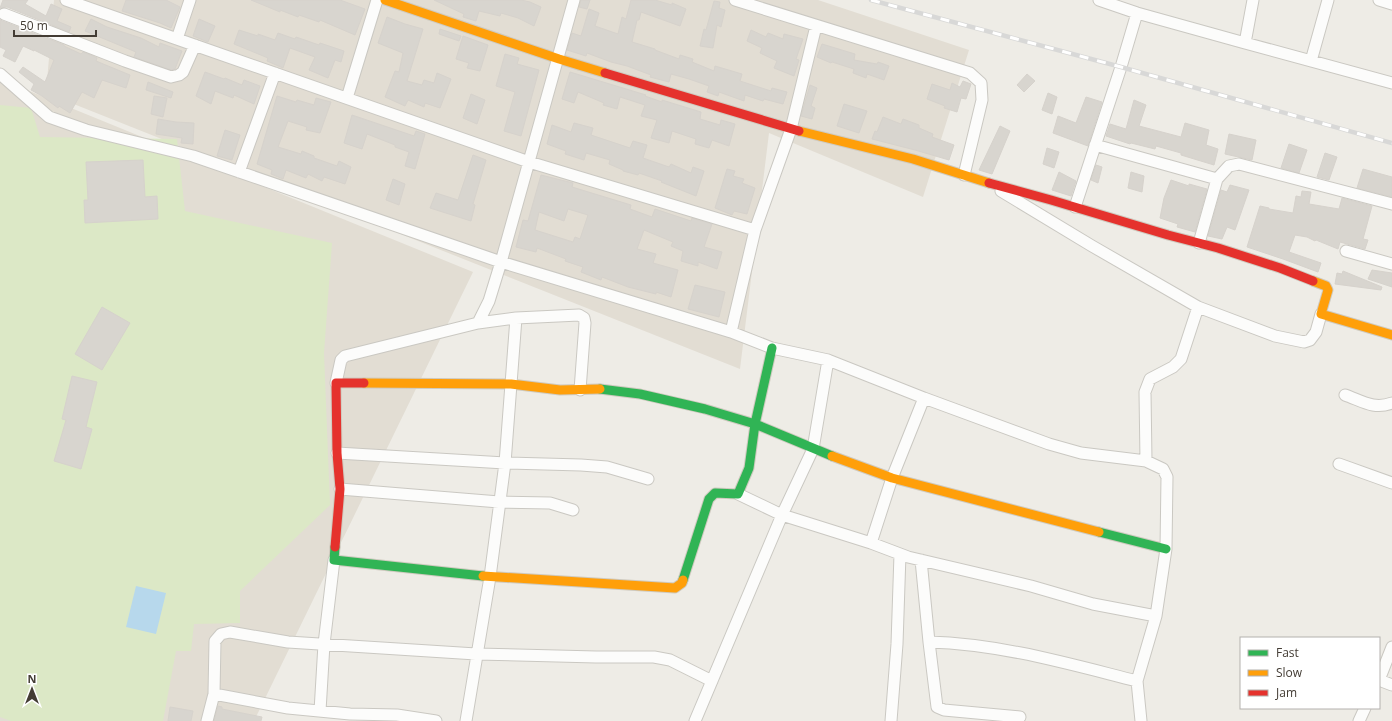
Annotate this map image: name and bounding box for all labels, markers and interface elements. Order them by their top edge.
scale bar [14,12,96,38]
text: 50 m [20,17,48,34]
legend [1240,637,1380,709]
text: Fast [1276,644,1299,661]
text: Slow [1276,664,1303,681]
north arrow [12,669,52,709]
text: N [28,671,36,686]
text: Jam [1275,684,1297,701]

